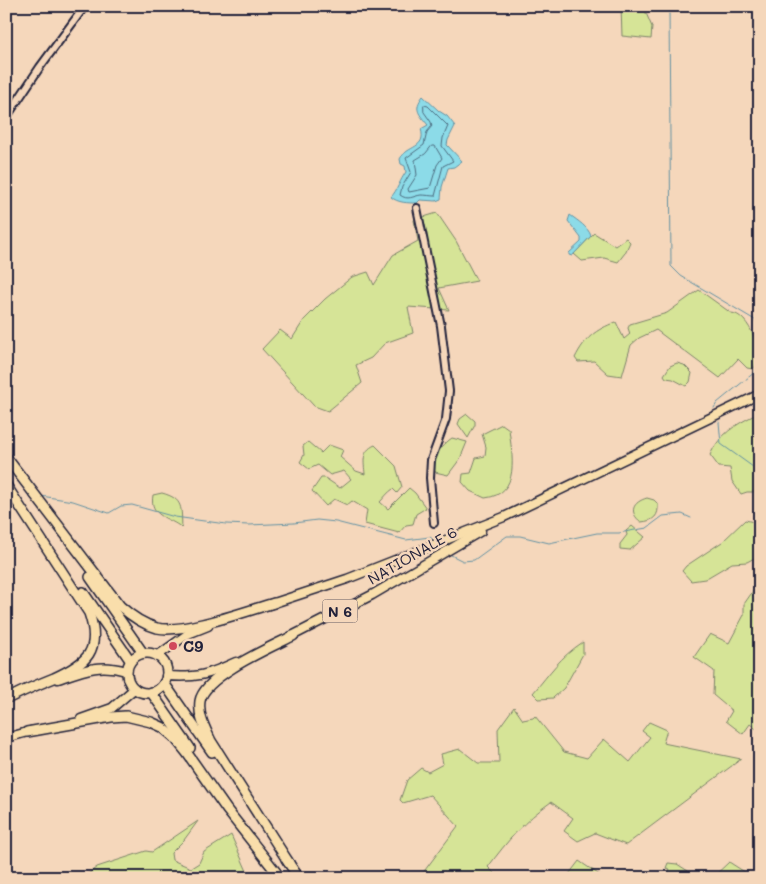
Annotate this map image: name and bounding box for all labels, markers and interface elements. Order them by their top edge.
street label: NATIONALE 6 [364,521,460,589]
road number: N 6 [322,600,358,622]
place label: C9 [183,636,203,656]
marker: C9 [167,640,179,652]

